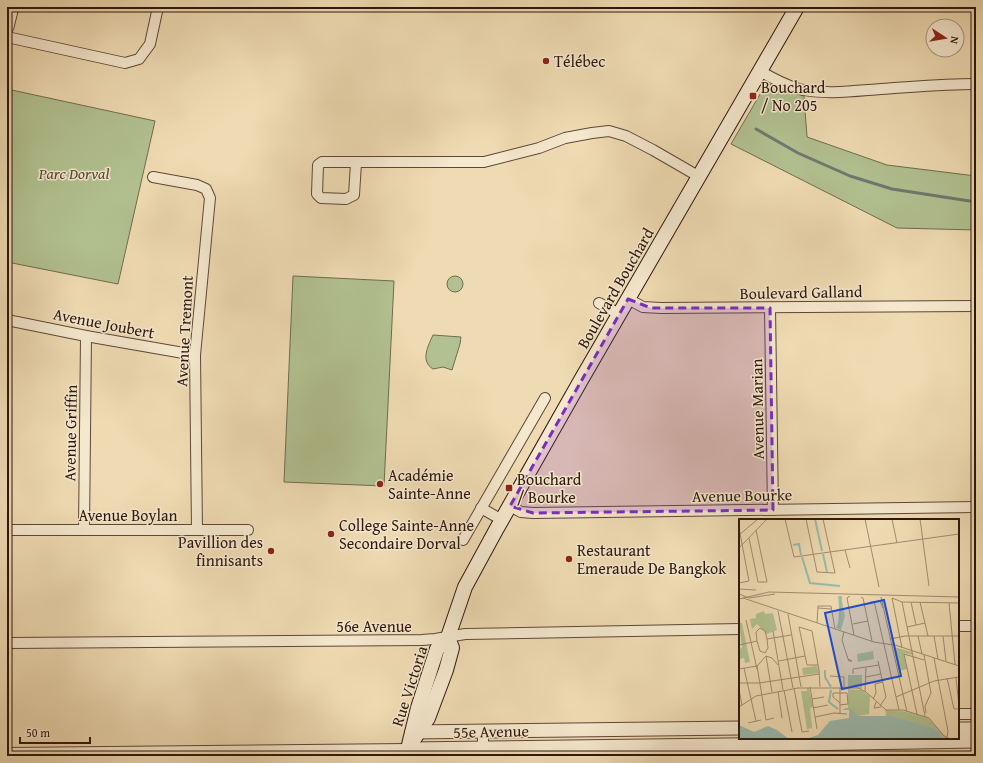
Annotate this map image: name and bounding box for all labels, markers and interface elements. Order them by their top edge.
north arrow [925,18,965,58]
text: N [946,35,963,46]
place label: Télébec [554,49,605,73]
marker: Télébec [541,56,551,66]
place label: Bouchard / No 205 [761,75,826,117]
marker: Bouchard / No 205 [748,91,758,101]
park label: Parc Dorval [38,161,109,185]
street label: Boulevard Bouchard [571,223,660,353]
street label: Avenue Tremont [169,274,199,387]
street label: Boulevard Galland [739,279,863,305]
street label: Avenue Joubert [51,301,157,345]
street label: Avenue Marian [744,358,770,460]
street label: Avenue Griffin [57,384,83,482]
place label: Académie Sainte-Anne [388,463,471,505]
place label: Bouchard / Bourke [517,467,582,509]
marker: Académie Sainte-Anne [375,479,385,489]
street label: Avenue Bourke [692,482,792,508]
marker: Bouchard / Bourke [504,483,514,493]
street label: Avenue Boylan [79,503,177,527]
place label: College Sainte-Anne Secondaire Dorval [339,513,474,555]
inset map [739,519,959,739]
marker: College Sainte-Anne Secondaire Dorval [326,529,336,539]
place label: Pavillion des finnisants [178,530,263,572]
place label: Restaurant Emeraude De Bangkok [577,538,727,580]
marker: Pavillion des finnisants [266,546,276,556]
marker: Restaurant Emeraude De Bangkok [564,554,574,564]
street label: 56e Avenue [336,614,412,638]
street label: Rue Victoria [385,642,433,729]
street label: 55e Avenue [453,718,529,744]
scale bar [20,719,90,745]
text: 50 m [26,724,50,741]

